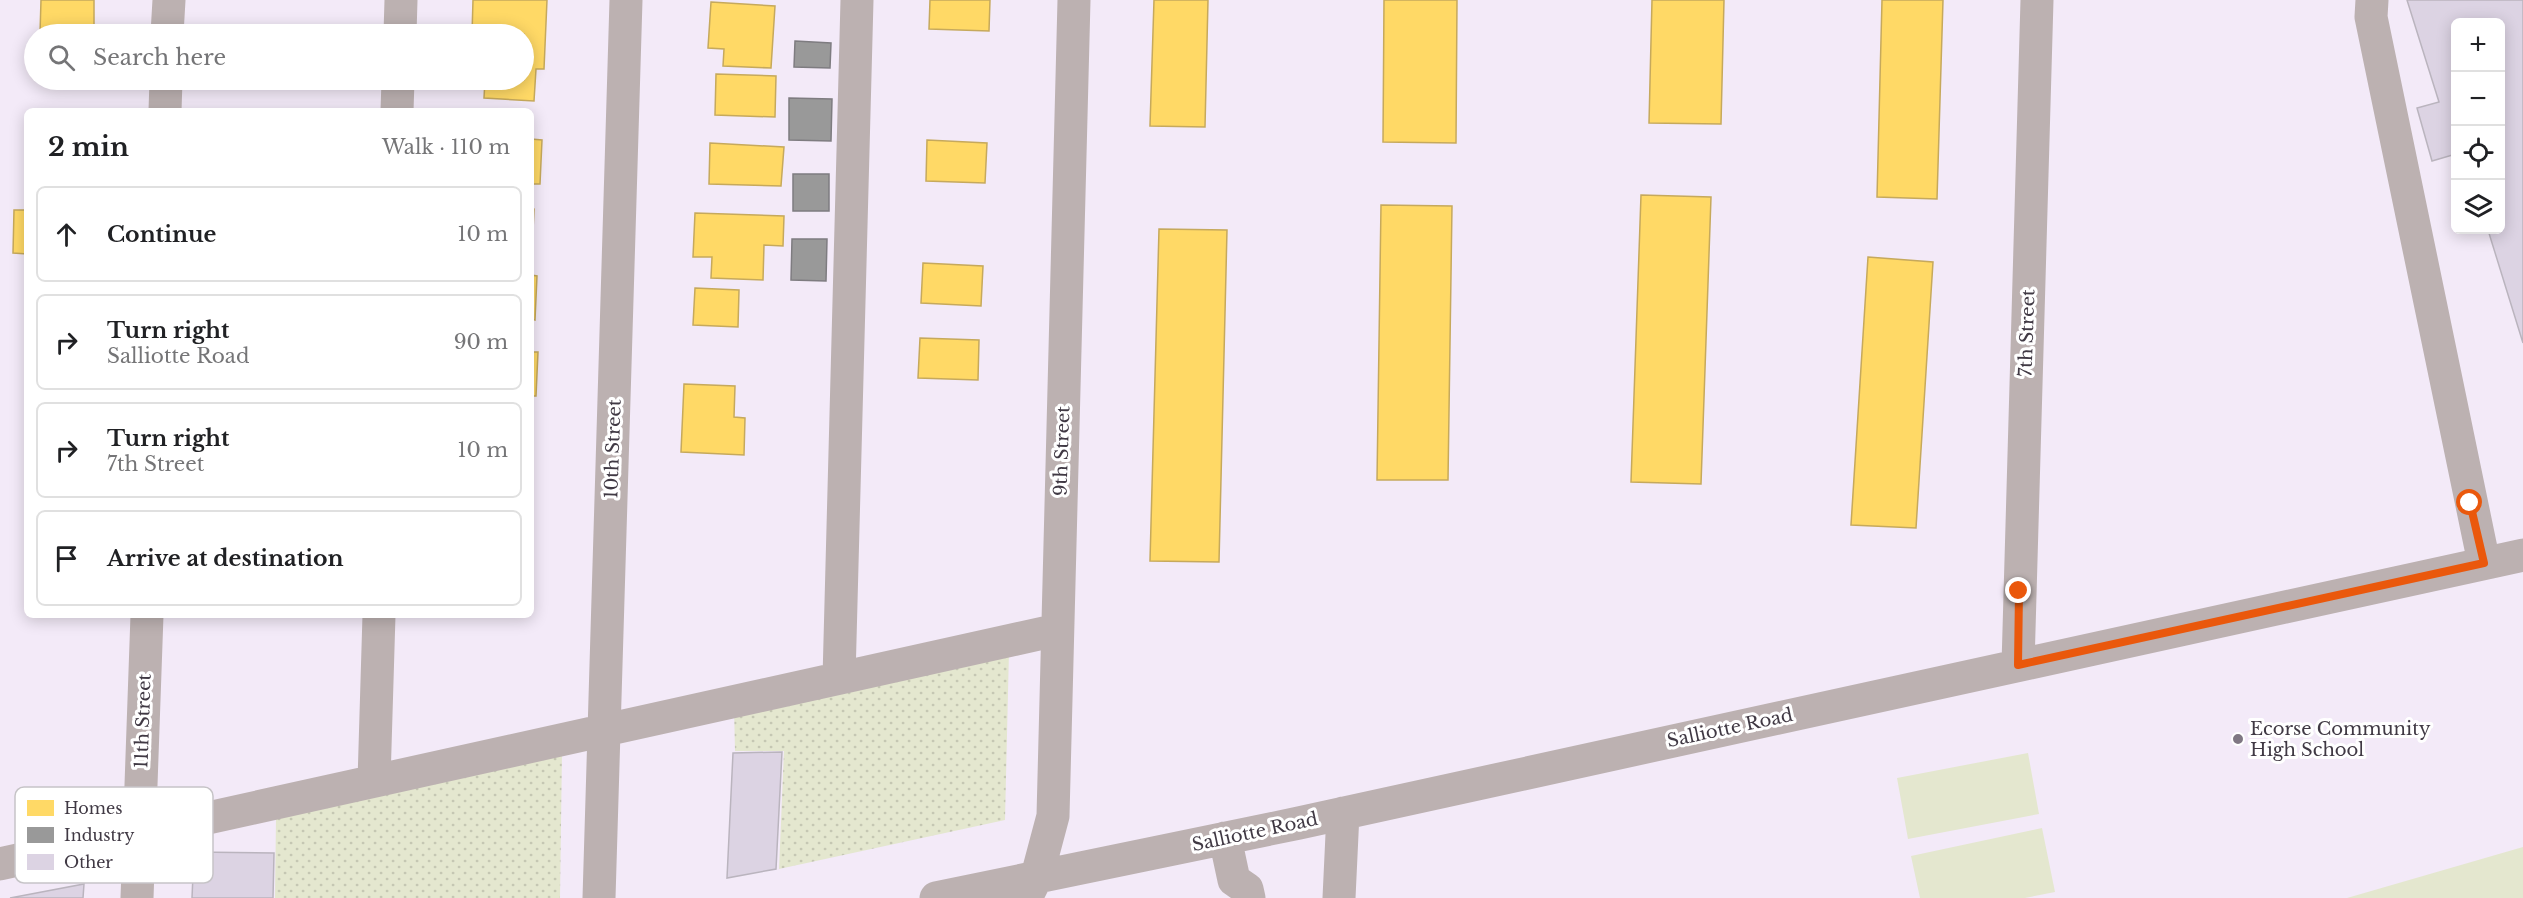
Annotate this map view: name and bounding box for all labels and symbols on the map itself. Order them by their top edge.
street label: 7th Street [2014,289,2040,377]
street label: 10th Street [600,399,626,499]
street label: 9th Street [1049,405,1075,496]
route start [2456,489,2482,515]
route end [2005,577,2031,603]
street label: 11th Street [130,673,156,769]
street label: Salliotte Road [1665,704,1795,752]
place label: Ecorse Community High School [2250,718,2431,761]
marker: Ecorse Community High School [2231,732,2245,746]
legend [15,787,213,883]
text: Homes [64,798,122,818]
street label: Salliotte Road [1190,808,1320,856]
text: Industry [64,825,135,845]
text: Other [64,852,113,872]

